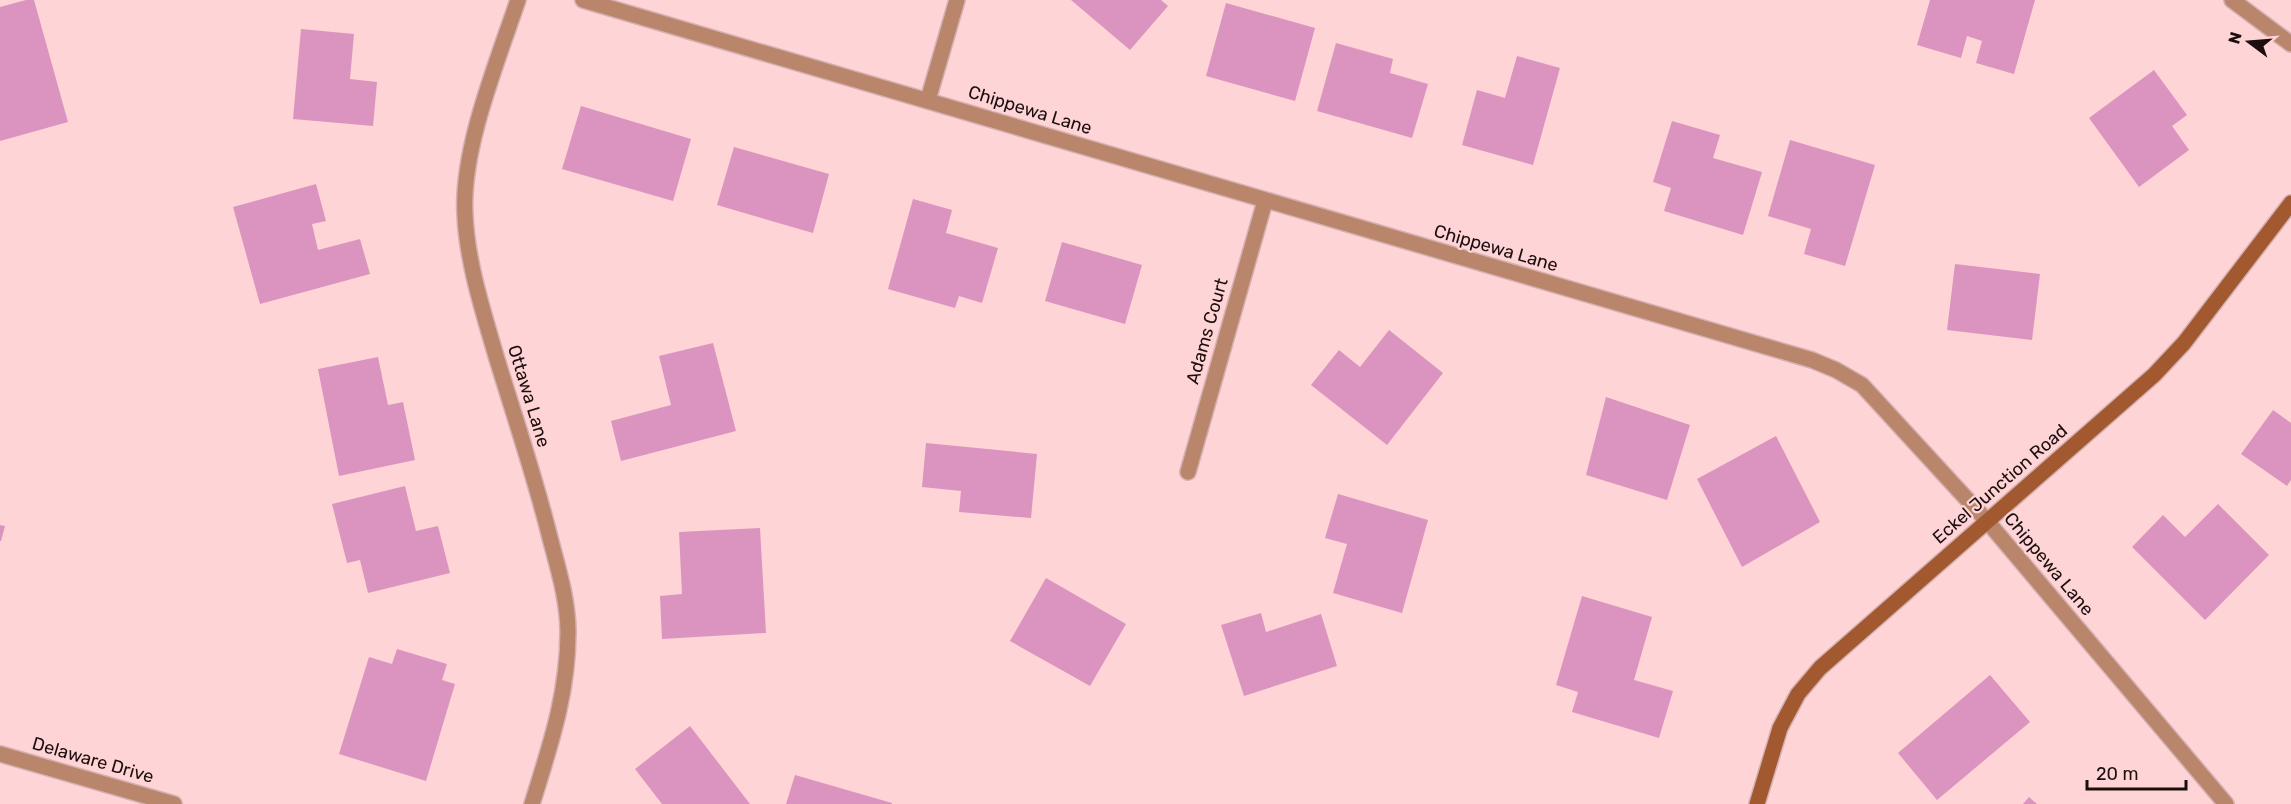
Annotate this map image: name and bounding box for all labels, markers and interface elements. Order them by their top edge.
north arrow [2219,12,2279,72]
text: N [2224,30,2246,46]
street label: Chippewa Lane [965,81,1095,139]
street label: Chippewa Lane [1431,220,1561,276]
street label: Adams Court [1181,275,1233,387]
street label: Ottawa Lane [503,342,555,450]
street label: Eckel Junction Road [1928,420,2072,548]
street label: Chippewa Lane [1999,508,2099,620]
street label: Delaware Drive [30,732,156,788]
scale bar [2087,753,2186,791]
text: 20 m [2096,763,2138,785]

